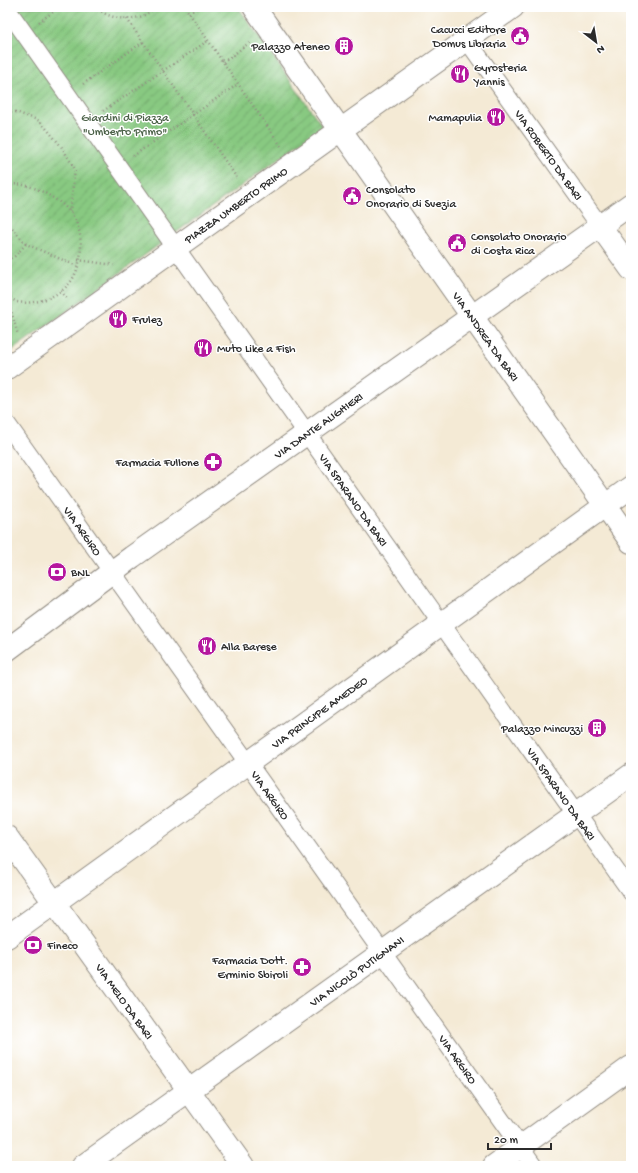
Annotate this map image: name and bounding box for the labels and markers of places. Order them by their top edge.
place label: Cacucci Editore Domus Libraria [431,24,507,52]
public building icon: Cacucci Editore Domus Libraria [509,25,531,47]
building icon: Palazzo Ateneo [333,35,355,57]
place label: Palazzo Ateneo [250,41,330,55]
place label: Gyrosteria Yannis [473,62,527,90]
restaurant icon: Gyrosteria Yannis [449,63,471,85]
restaurant icon: Mamapulia [485,106,507,128]
place label: Mamapulia [428,112,482,126]
place label: Consolato Onorario di Svezia [366,184,456,212]
public building icon: Consolato Onorario di Svezia [341,185,363,207]
place label: Consolato Onorario di Costa Rica [471,231,567,259]
public building icon: Consolato Onorario di Costa Rica [446,232,468,254]
restaurant icon: Frulez [107,308,129,330]
place label: Frulez [131,314,163,328]
restaurant icon: Muto Like a Fish [192,337,214,359]
place label: Muto Like a Fish [217,343,296,357]
pharmacy icon: Farmacia Fullone [202,451,224,473]
place label: Farmacia Fullone [114,457,200,471]
bank icon: BNL [46,561,68,583]
place label: BNL [70,567,90,581]
restaurant icon: Alla Barese [196,635,218,657]
place label: Alla Barese [221,641,278,655]
building icon: Palazzo Mincuzzi [586,717,608,739]
place label: Palazzo Mincuzzi [500,723,583,737]
bank icon: Fineco [22,934,44,956]
place label: Fineco [46,940,78,954]
place label: Farmacia Dott. Erminio Sbiroli [211,955,288,983]
pharmacy icon: Farmacia Dott. Erminio Sbiroli [291,956,313,978]

